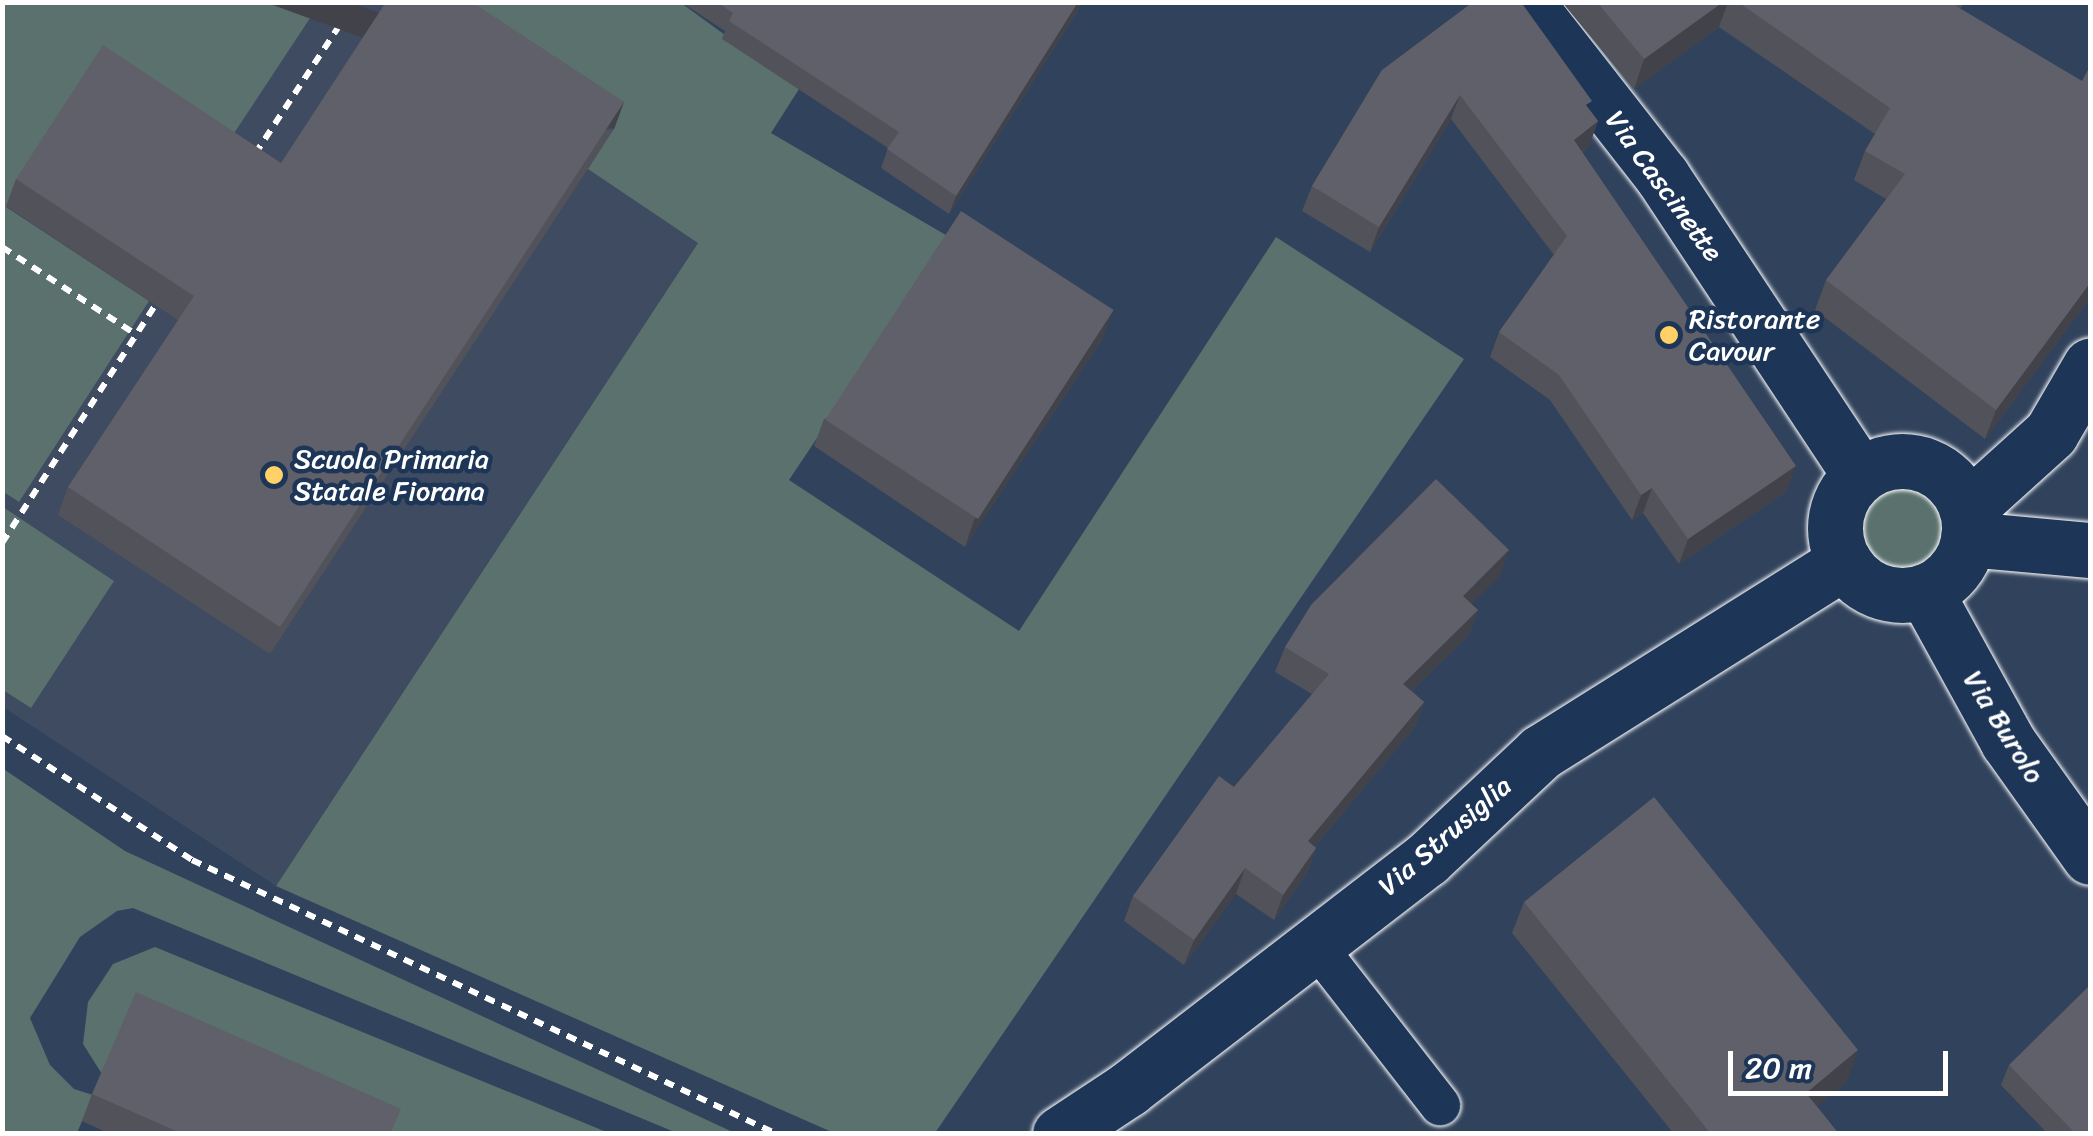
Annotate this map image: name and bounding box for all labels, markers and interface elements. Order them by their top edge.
street label: Via Cascinette [1598,104,1730,268]
place label: Ristorante Cavour [1689,302,1820,368]
marker: Ristorante Cavour [1658,324,1680,346]
place label: Scuola Primaria Statale Fiorana [294,442,489,508]
marker: Scuola Primaria Statale Fiorana [263,464,285,486]
street label: Via Burolo [1956,665,2052,789]
street label: Via Strusiglia [1372,769,1518,903]
scale bar [1733,1031,1953,1093]
text: 20 m [1745,1041,1812,1095]

